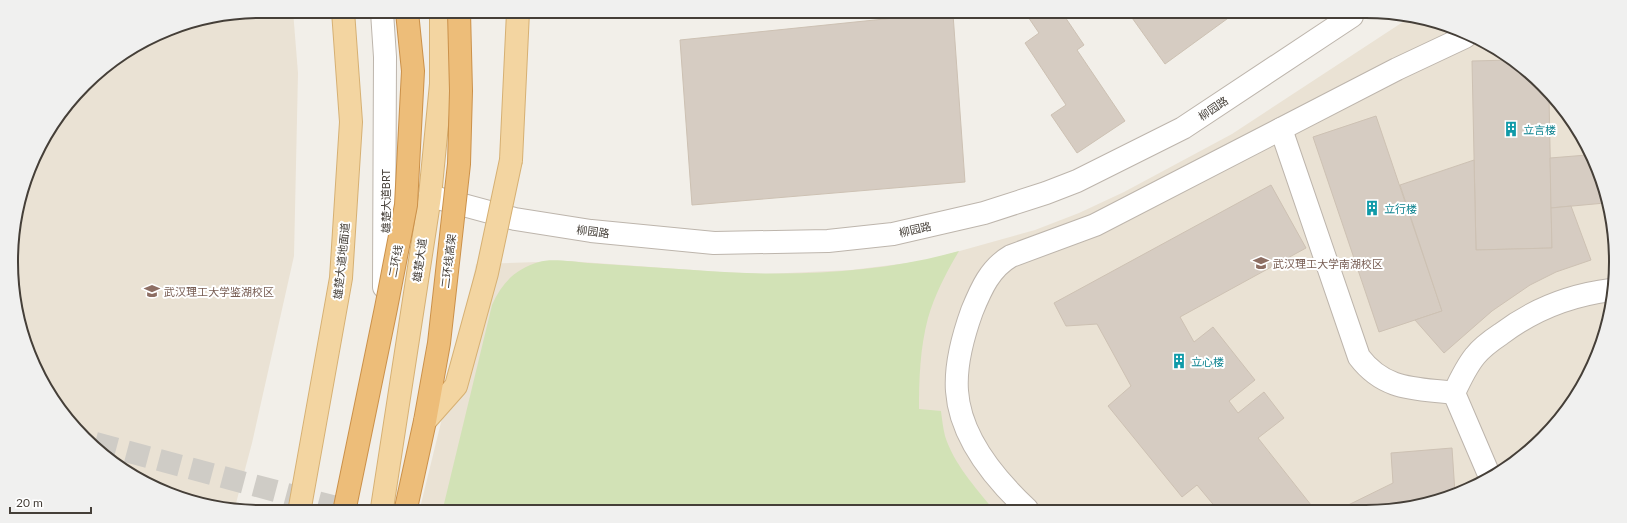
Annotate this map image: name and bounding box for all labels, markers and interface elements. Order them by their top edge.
street label: 柳园路 [1196,93,1230,123]
building icon: 立言楼 [1502,120,1520,138]
place label: 立言楼 [1523,123,1556,136]
street label: 雄楚大道BRT [379,168,392,233]
building icon: 立行楼 [1363,199,1381,217]
place label: 立行楼 [1384,202,1417,215]
street label: 柳园路 [897,219,933,239]
street label: 雄楚大道地面道 [331,222,351,300]
street label: 柳园路 [576,223,610,239]
street label: 二环线高架 [438,233,458,289]
street label: 雄楚大道 [410,237,428,283]
street label: 二环线 [385,244,405,278]
school or university icon: 武汉理工大学南湖校区 [1252,254,1270,272]
place label: 武汉理工大学南湖校区 [1273,257,1383,270]
school or university icon: 武汉理工大学鉴湖校区 [143,282,161,300]
place label: 武汉理工大学鉴湖校区 [164,285,274,298]
building icon: 立心楼 [1170,352,1188,370]
place label: 立心楼 [1191,355,1224,368]
scale bar [10,489,91,515]
text: 20 m [16,495,43,510]

